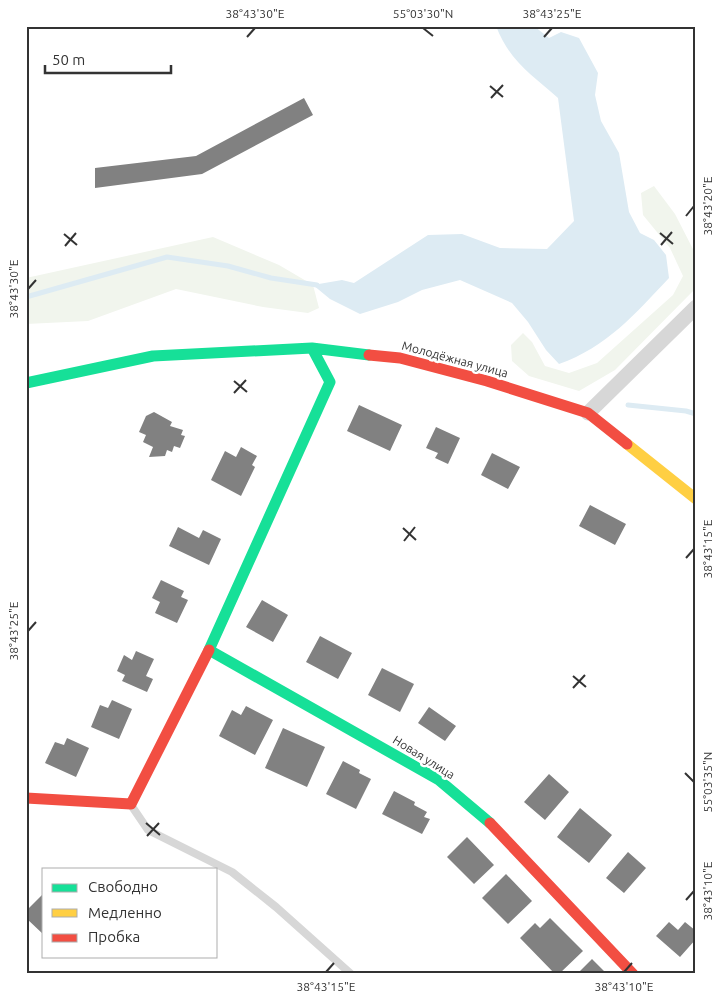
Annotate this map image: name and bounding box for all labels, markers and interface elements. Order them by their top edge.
text: 38°43'30"E [226,7,285,20]
text: 55°03'30"N [393,7,453,20]
text: 38°43'25"E [523,7,582,20]
scale bar [45,42,171,74]
text: 50 m [52,51,85,68]
text: 38°43'20"E [701,176,714,235]
text: 38°43'30"E [7,259,20,318]
street label: Молодёжная улица [401,339,509,379]
text: 38°43'15"E [701,519,714,578]
text: 38°43'25"E [7,601,20,660]
street label: Новая улица [391,733,457,781]
text: 55°03'35"N [701,752,714,812]
text: 38°43'10"E [701,861,714,920]
legend [42,868,218,958]
text: Свободно [88,878,158,895]
text: Медленно [88,904,162,921]
text: Пробка [88,928,140,945]
text: 38°43'15"E [297,980,356,993]
text: 38°43'10"E [595,980,654,993]

